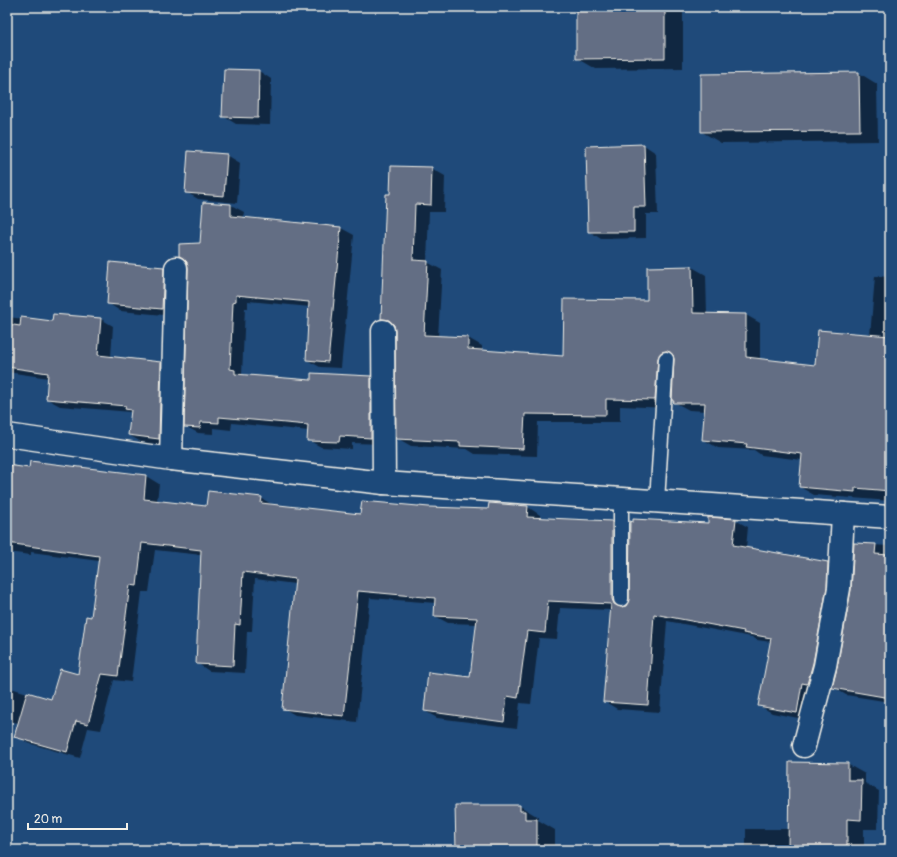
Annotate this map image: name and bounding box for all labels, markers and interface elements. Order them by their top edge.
scale bar [28,805,127,831]
text: 20 m [34,812,63,827]

